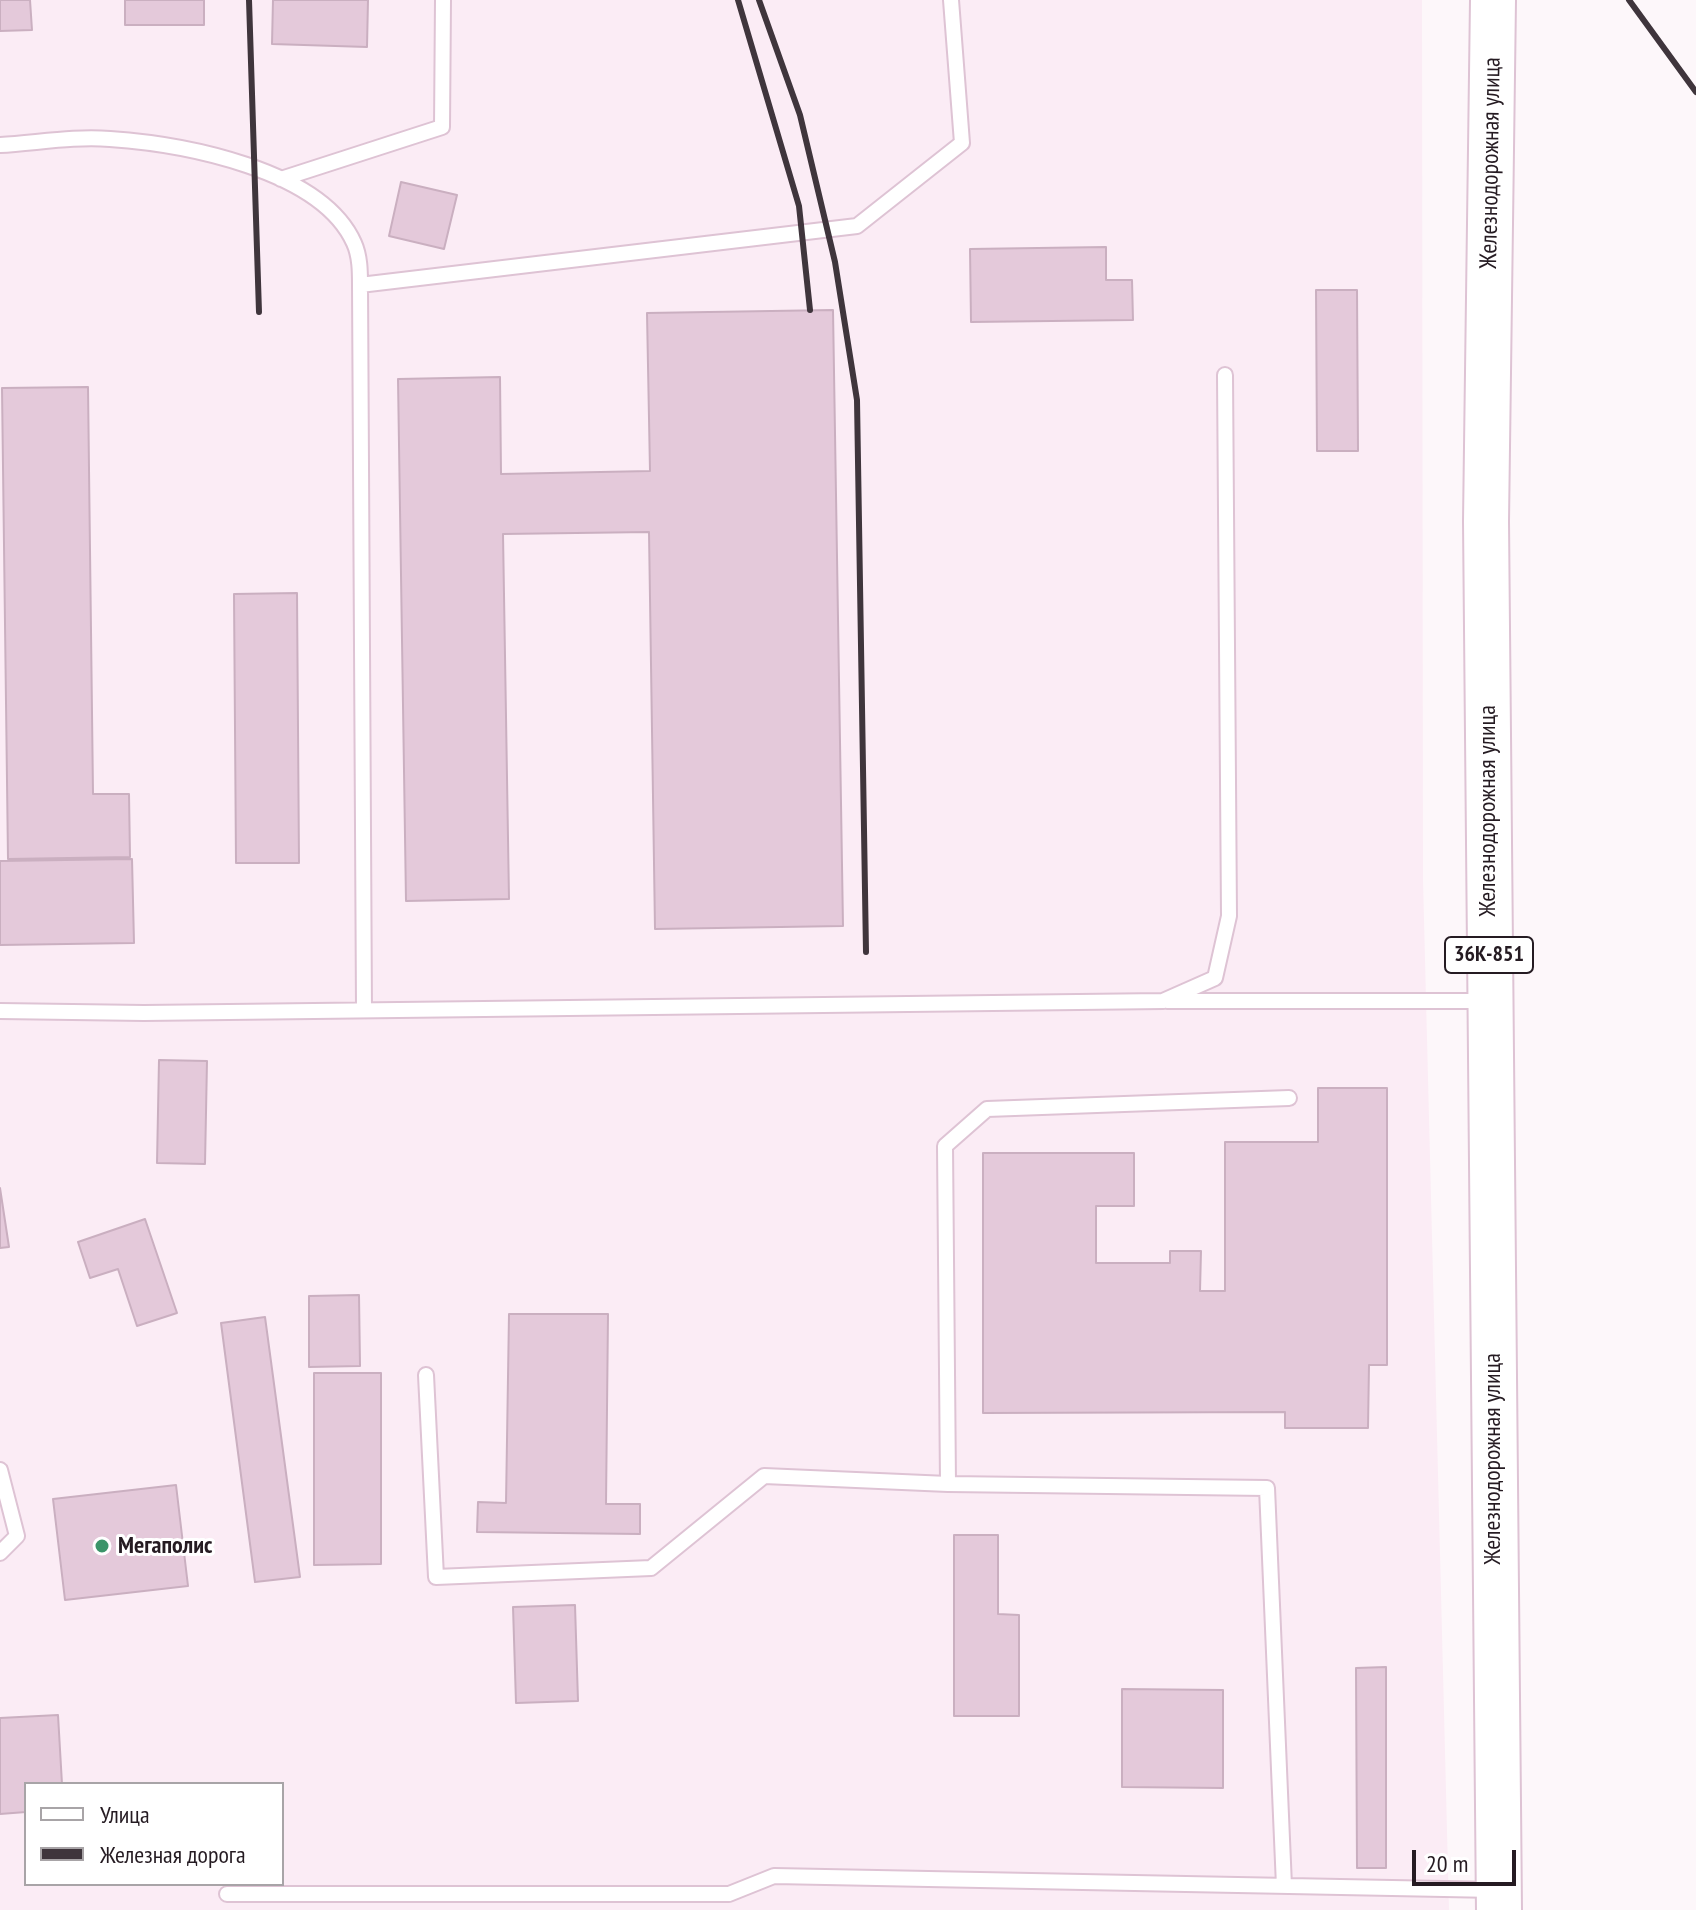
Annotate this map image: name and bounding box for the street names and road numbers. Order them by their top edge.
street label: Железнодорожная улица [1475,57,1507,269]
street label: Железнодорожная улица [1474,705,1502,917]
road number: 36К-851 [1445,937,1533,973]
street label: Железнодорожная улица [1479,1353,1507,1565]

